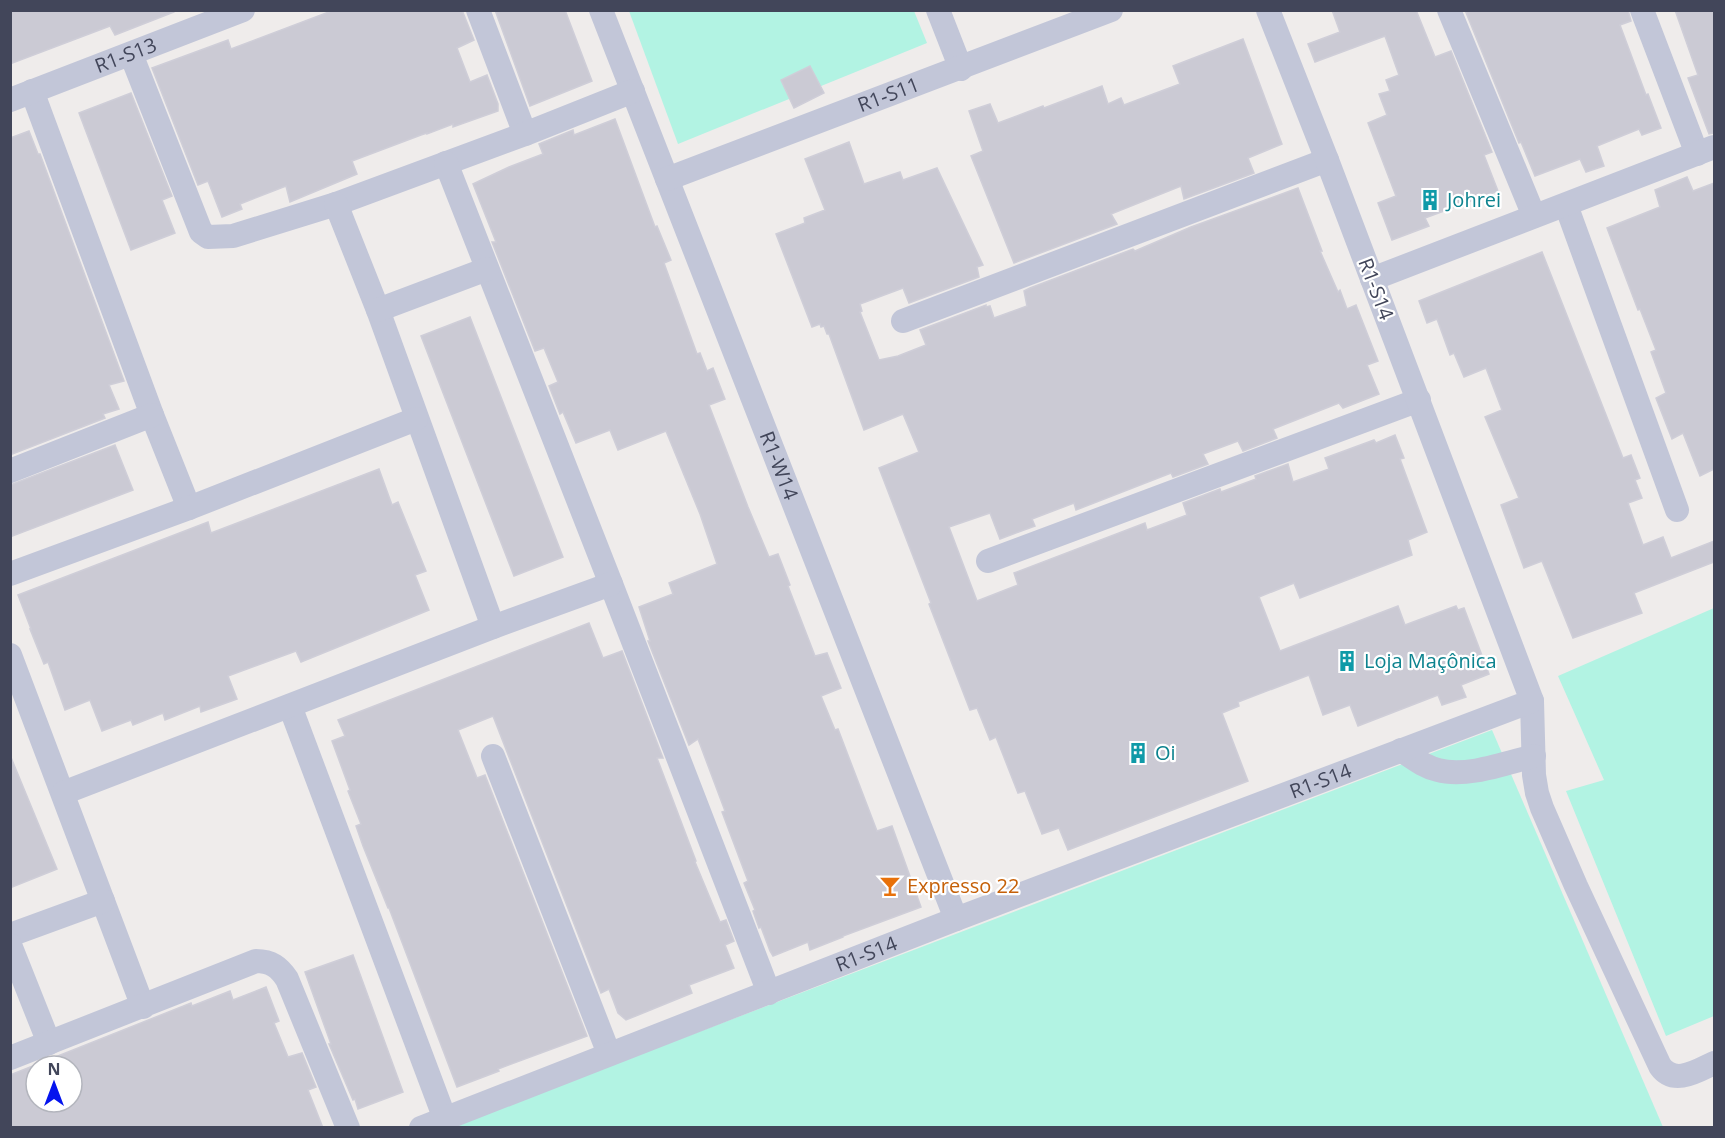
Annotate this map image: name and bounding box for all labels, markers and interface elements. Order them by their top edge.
street label: R1-S13 [91,31,160,79]
street label: R1-S11 [854,70,923,118]
place label: Johrei [1445,186,1501,213]
building icon: Johrei [1418,188,1442,212]
street label: R1-S14 [1352,254,1401,324]
street label: R1-W14 [754,427,805,504]
place label: Loja Maçônica [1364,647,1497,674]
building icon: Loja Maçônica [1335,649,1359,673]
place label: Oi [1155,739,1176,766]
building icon: Oi [1126,741,1150,765]
street label: R1-S14 [1285,756,1355,805]
place label: Expresso 22 [907,872,1019,899]
bar icon: Expresso 22 [878,874,902,898]
street label: R1-S14 [831,929,901,978]
north arrow [24,1054,84,1114]
text: N [47,1058,61,1080]

